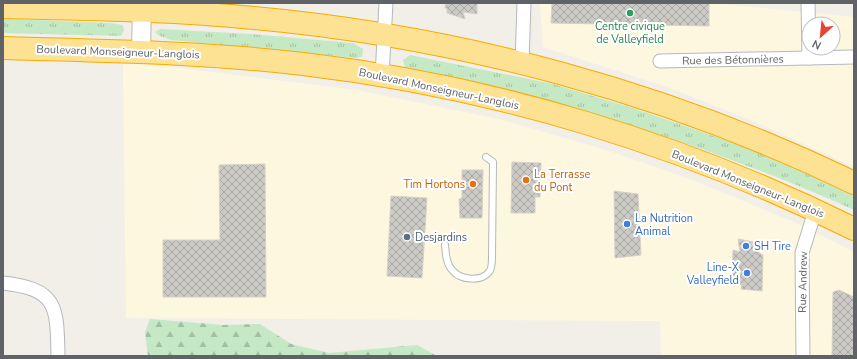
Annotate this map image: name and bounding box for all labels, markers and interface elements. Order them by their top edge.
marker: Centre civique de Valleyfield [625,8,635,18]
north arrow [801,16,841,56]
place label: Centre civique de Valleyfield [595,19,665,47]
text: N [810,36,824,53]
street label: Boulevard Monseigneur-Langlois [36,42,200,62]
street label: Rue des Bétonnières [682,52,784,68]
street label: Boulevard Monseigneur-Langlois [358,65,520,113]
street label: Boulevard Monseigneur-Langlois [669,146,827,222]
place label: La Terrasse du Pont [534,167,590,195]
marker: La Terrasse du Pont [521,175,531,185]
place label: Tim Hortons [403,177,465,192]
marker: Tim Hortons [468,179,478,189]
place label: La Nutrition Animal [635,211,693,239]
marker: La Nutrition Animal [622,219,632,229]
place label: Desjardins [415,230,467,245]
marker: Desjardins [402,232,412,242]
place label: SH Tire [754,239,791,254]
marker: SH Tire [741,241,751,251]
street label: Rue Andrew [795,251,811,313]
place label: Line-X Valleyfield [686,260,740,288]
marker: Line-X Valleyfield [742,268,752,278]

